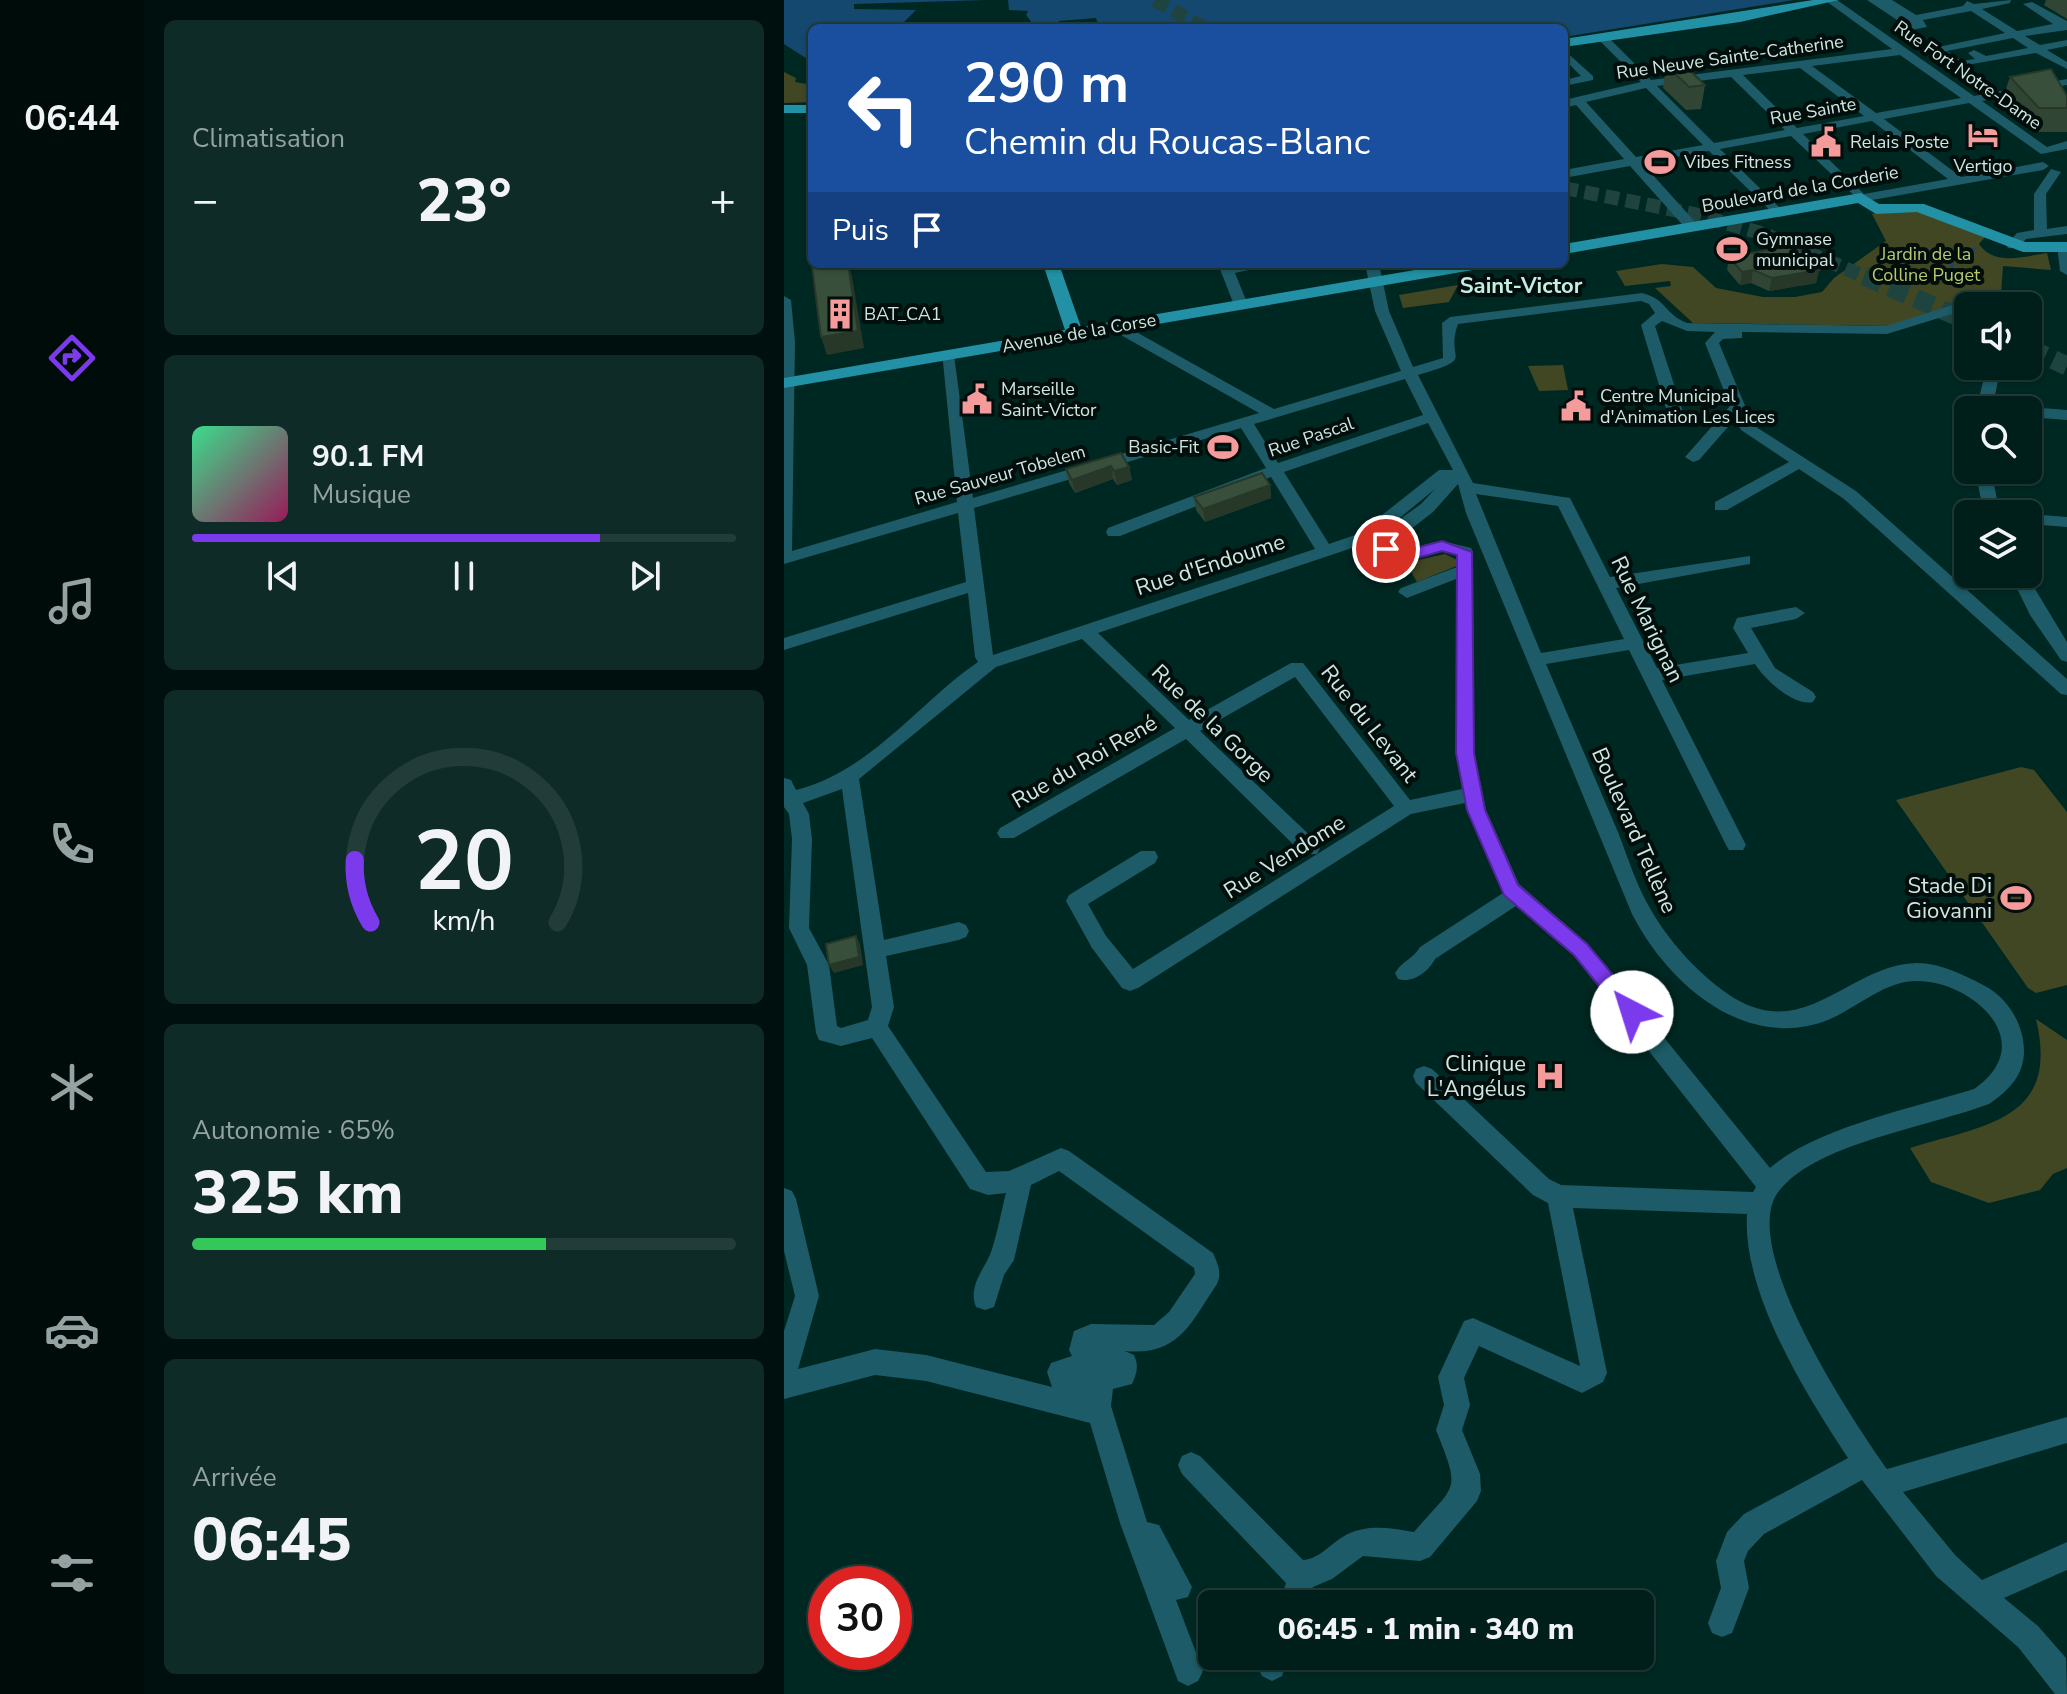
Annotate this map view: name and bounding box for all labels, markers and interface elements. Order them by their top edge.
street label: Rue Fort Notre-Dame [1889,15,2047,135]
street label: Rue Neuve Sainte-Catherine [1615,29,1845,85]
text: 290 m [964,45,1129,122]
icon: left [832,56,936,160]
street label: Rue Sainte [1768,92,1858,130]
text: 06:44 [24,94,120,143]
text: Chemin du Roucas-Blanc [964,118,1370,167]
hotel icon: Vertigo [1966,118,2000,152]
text: Climatisation [192,121,345,156]
public building icon: Relais Poste [1809,125,1843,159]
place label: Relais Poste [1850,130,1949,154]
sports icon: Vibes Fitness [1643,145,1677,179]
place label: Vibes Fitness [1683,150,1791,174]
place label: Vertigo [1953,154,2012,178]
text: 23° [416,160,512,242]
street label: Boulevard de la Corderie [1700,160,1900,218]
text: − [192,171,218,231]
text: + [710,171,736,231]
icon: arrive [905,208,949,252]
text: Puis [832,210,889,251]
place label: Gymnase municipal [1756,227,1834,272]
sports icon: Gymnase municipal [1715,232,1749,266]
park label: Jardin de la Colline Puget [1872,242,1981,287]
district label: Saint-Victor [1460,271,1583,301]
map controls [1954,292,2042,588]
button: sound [1954,292,2042,380]
building icon: BAT_CA1 [823,297,857,331]
place label: BAT_CA1 [864,302,942,326]
street label: Avenue de la Corse [1000,308,1158,358]
icon: directions [44,330,100,386]
place label: Marseille Saint-Victor [1001,377,1097,422]
public building icon: Marseille Saint-Victor [960,382,994,416]
place label: Centre Municipal d'Animation Les Lices [1600,384,1775,429]
public building icon: Centre Municipal d'Animation Les Lices [1559,389,1593,423]
button: search [1954,396,2042,484]
street label: Rue Pascal [1265,411,1357,463]
sports icon: Basic-Fit [1206,430,1240,464]
place label: Basic-Fit [1128,435,1200,459]
text: 90.1 FM [312,436,424,477]
street label: Rue Sauveur Tobelem [912,439,1088,511]
text: Musique [312,477,411,512]
button: layers [1954,500,2042,588]
pin [1352,515,1420,583]
street label: Rue d'Endoume [1132,527,1289,603]
icon: arrive [1364,527,1408,571]
street label: Rue Marignan [1603,551,1691,688]
icon: previous [261,554,305,598]
icon: pause [442,554,486,598]
icon: next [623,554,667,598]
icon: music [44,573,100,629]
street label: Rue de la Gorge [1145,658,1280,790]
street label: Rue du Levant [1314,659,1425,789]
street label: Rue du Roi René [1006,708,1163,816]
street label: Boulevard Tellène [1584,743,1684,918]
text: 20 [414,805,514,918]
street label: Rue Vendome [1218,808,1351,906]
icon: phone [44,816,100,872]
place label: Stade Di Giovanni [1906,871,1992,926]
sports icon: Stade Di Giovanni [1999,881,2033,915]
text: km/h [433,901,495,940]
position arrow [1590,970,1674,1054]
place label: Clinique L'Angélus [1427,1049,1526,1104]
icon: climate [44,1059,100,1115]
hospital icon: Clinique L'Angélus [1533,1059,1567,1093]
text: Autonomie · 65% [192,1113,395,1148]
text: 325 km [192,1152,404,1234]
icon: car [44,1302,100,1358]
text: Arrivée [192,1460,276,1495]
text: 06:45 [192,1499,352,1581]
icon: filters [44,1545,100,1601]
speed limit sign: 30 [808,1566,912,1670]
text: 06:45 · 1 min · 340 m [1278,1609,1574,1650]

